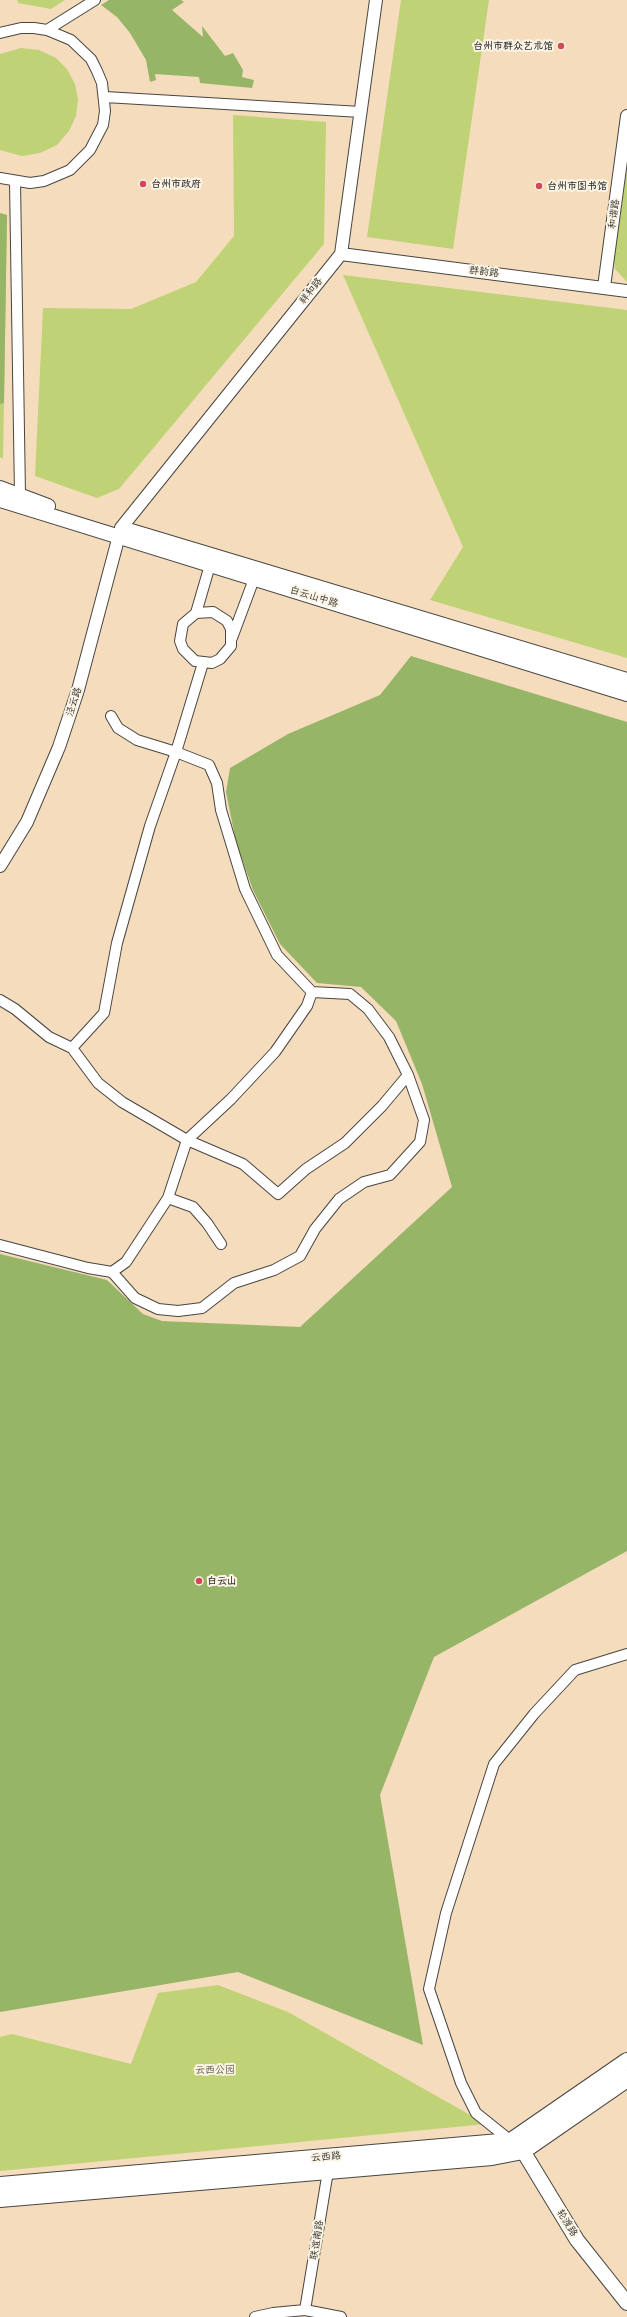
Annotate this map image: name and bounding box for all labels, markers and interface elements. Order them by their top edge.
place label: 台州市群众艺术馆 [473,40,553,52]
marker: 台州市群众艺术馆 [556,41,566,51]
place label: 台州市政府 [151,178,201,190]
marker: 台州市政府 [138,179,148,189]
place label: 台州市图书馆 [547,180,607,192]
marker: 台州市图书馆 [534,181,544,191]
street label: 和谐路 [606,198,622,230]
street label: 群韵路 [468,264,500,280]
street label: 祥和路 [297,276,325,306]
street label: 白云山中路 [288,584,340,610]
street label: 泾云路 [64,686,84,718]
place label: 白云山 [207,1575,237,1587]
marker: 白云山 [194,1576,204,1586]
park label: 云西公园 [195,2064,235,2076]
street label: 云西路 [311,2150,341,2164]
street label: 轮渡路 [554,2207,580,2239]
street label: 联谊南路 [308,2219,326,2261]

